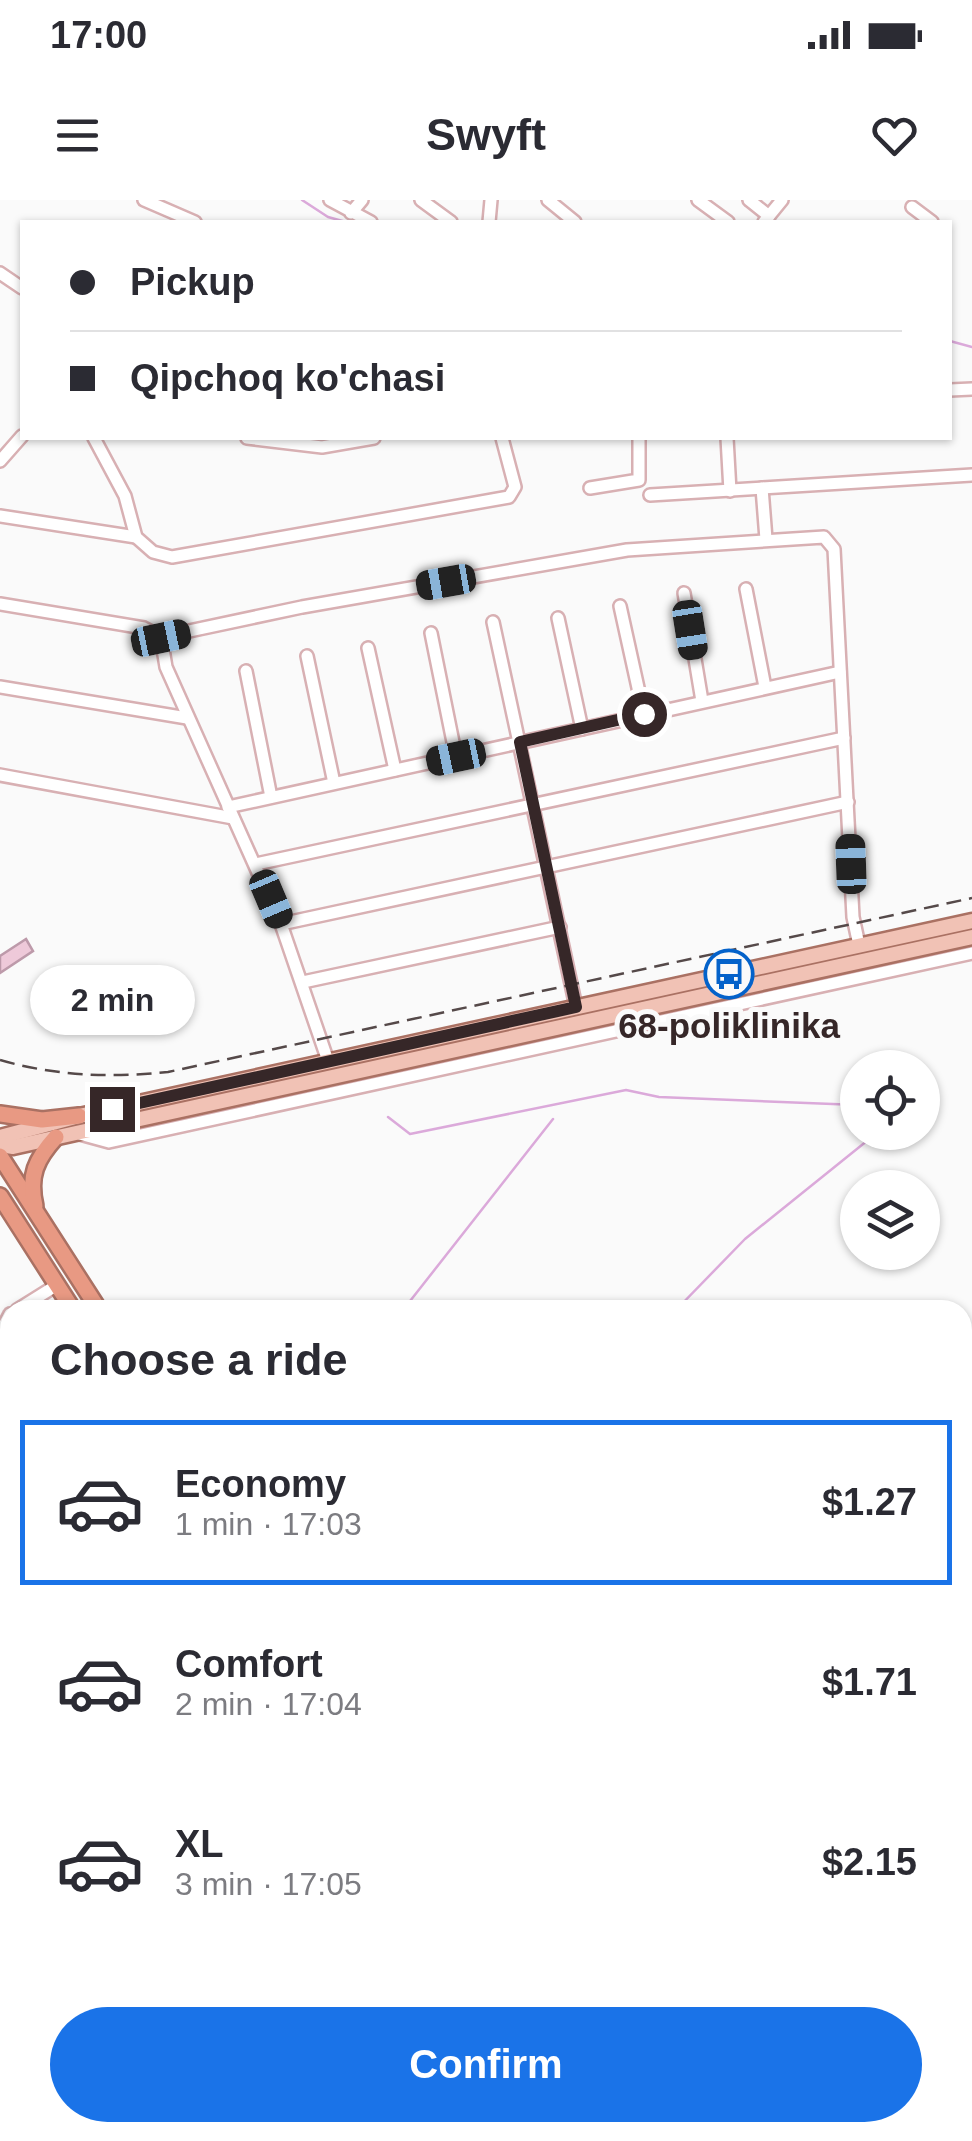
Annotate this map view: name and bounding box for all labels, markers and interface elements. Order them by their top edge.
text: 17:00 [50,14,147,56]
icon: menu [50,108,105,163]
icon: heart [867,108,922,163]
text: Swyft [426,109,546,160]
text: Pickup [130,261,255,303]
text: Qipchoq ko'chasi [130,357,445,399]
car [414,562,478,602]
car [670,598,710,662]
car [129,617,193,659]
route start [622,692,667,737]
car [424,736,488,778]
car [835,833,867,895]
car [245,866,297,932]
bus stop icon: 68-poliklinika [703,948,755,1000]
callout: 2 min [29,964,194,1034]
text: 2 min [71,982,154,1018]
place label: 68-poliklinika [618,1006,840,1045]
map controls [840,1050,940,1270]
button: locate [840,1050,940,1150]
route end [90,1087,135,1132]
button: layers [840,1170,940,1270]
text: Choose a ride [50,1334,348,1385]
icon: car [55,1458,145,1548]
text: Economy [175,1463,346,1505]
text: $1.27 [822,1481,917,1523]
text: 1 min · 17:03 [175,1506,362,1542]
icon: car [55,1638,145,1728]
text: Comfort [175,1643,323,1685]
text: $1.71 [822,1661,917,1703]
text: 2 min · 17:04 [175,1686,362,1722]
icon: car [55,1818,145,1908]
text: XL [175,1823,224,1865]
text: $2.15 [822,1841,917,1883]
text: 3 min · 17:05 [175,1866,362,1902]
button: Confirm [50,2007,922,2122]

